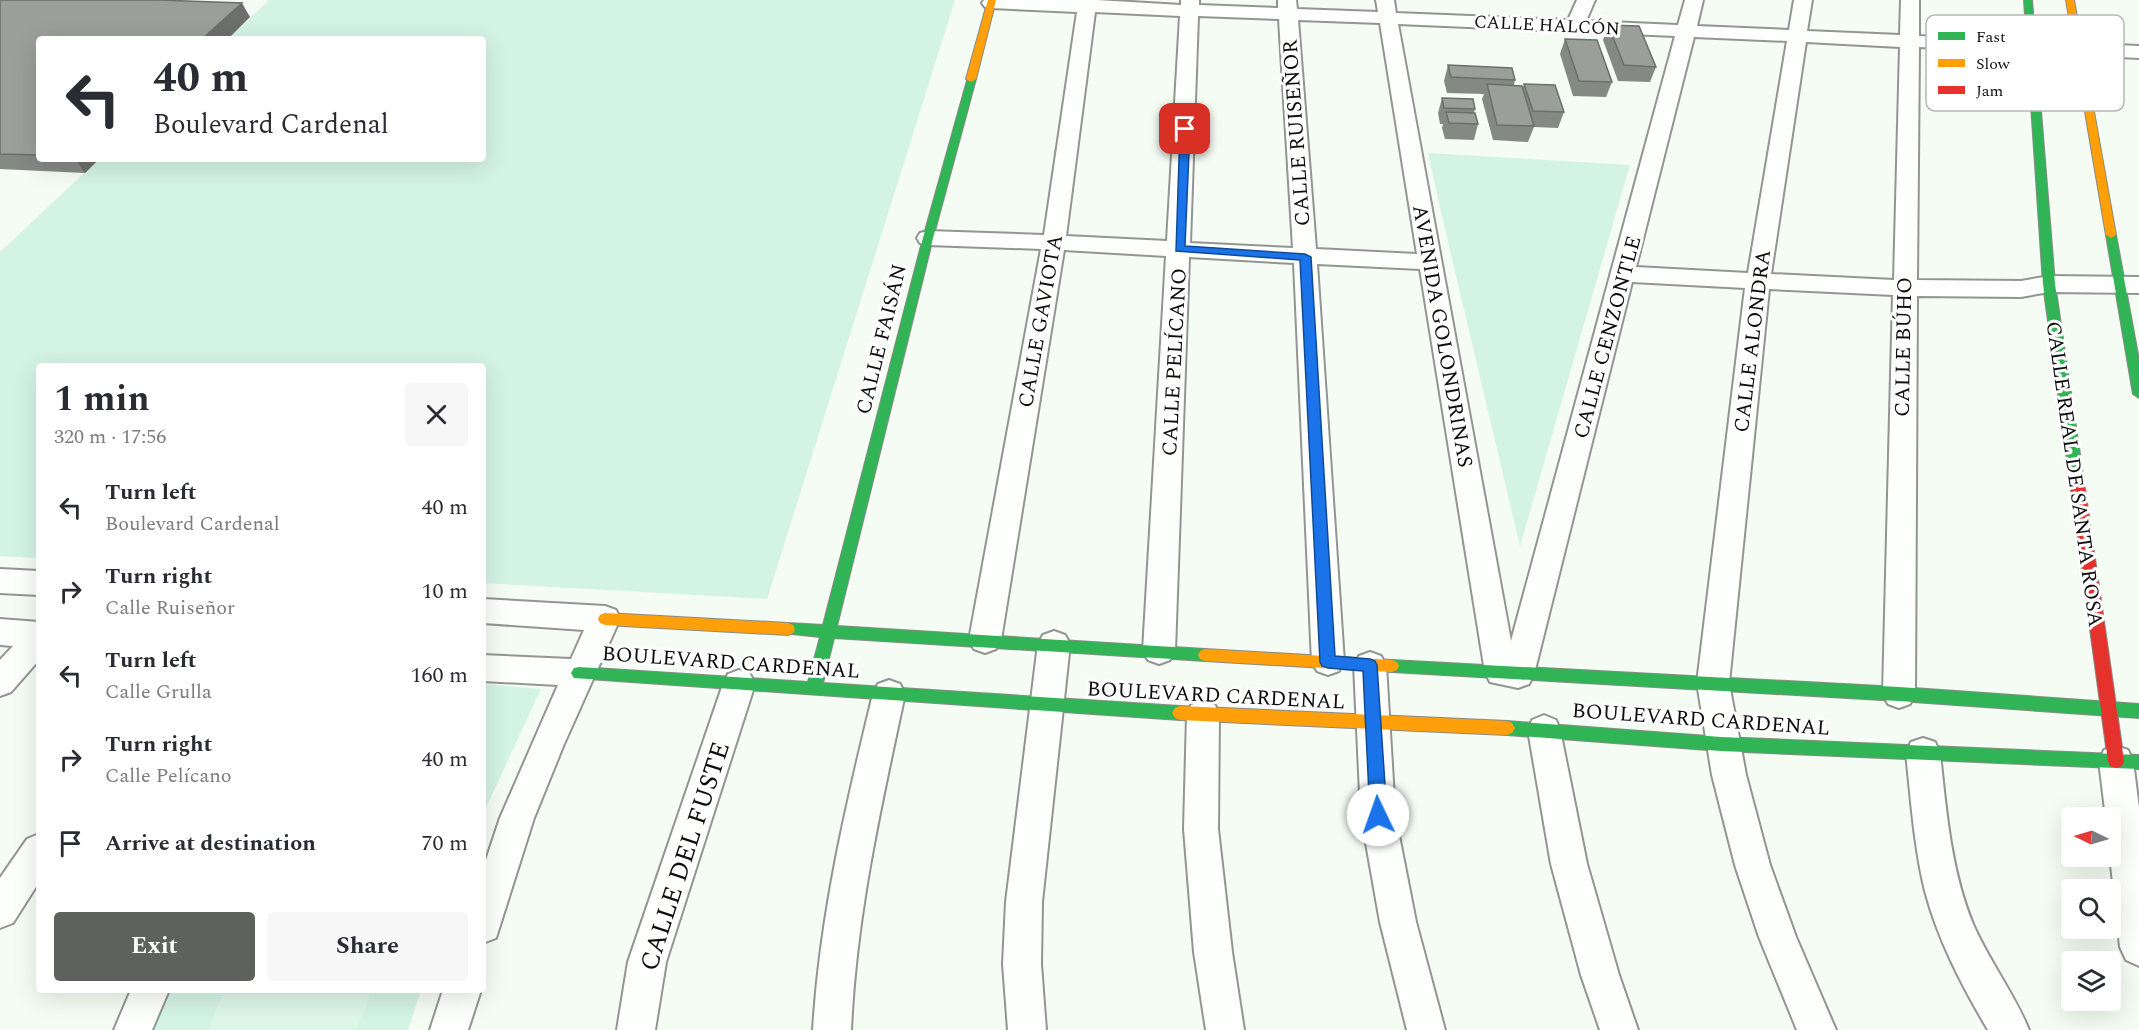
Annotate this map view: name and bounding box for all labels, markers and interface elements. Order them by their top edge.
street label: CALLE HALCÓN [1473,8,1621,43]
legend [1926,15,2124,111]
text: Fast [1976,25,2006,49]
street label: CALLE RUISEÑOR [1275,39,1319,227]
text: 40 m [153,47,248,110]
text: Slow [1976,52,2011,76]
icon: left [54,60,132,138]
text: Jam [1976,79,2004,103]
pin [1159,103,1210,154]
text: Boulevard Cardenal [153,104,389,146]
icon: arrive [1168,112,1201,145]
street label: AVENIDA GOLONDRINAS [1403,202,1481,470]
street label: CALLE GAVIOTA [1010,232,1072,410]
street label: CALLE CENZONTLE [1565,232,1650,442]
street label: CALLE ALONDRA [1726,248,1780,434]
street label: CALLE FAISÁN [848,261,916,418]
street label: CALLE PELÍCANO [1154,267,1196,457]
street label: CALLE BÚHO [1887,277,1921,417]
street label: CALLE REAL DE SANTA ROSA [2037,319,2111,629]
text: 1 min [54,372,150,427]
button: close [405,383,468,446]
text: 320 m · 17:56 [54,422,166,452]
text: Turn left [105,476,197,509]
icon: left [54,491,87,524]
text: 40 m [422,491,468,524]
text: Boulevard Cardenal [105,509,280,539]
text: Turn right [105,560,212,593]
icon: right [54,575,87,608]
text: 10 m [422,575,468,608]
text: Calle Ruiseñor [105,593,235,623]
street label: BOULEVARD CARDENAL [601,638,861,688]
text: Turn left [105,644,197,677]
icon: left [54,659,87,692]
text: 160 m [411,659,468,692]
street label: BOULEVARD CARDENAL [1086,673,1346,719]
text: Calle Grulla [105,677,212,707]
street label: BOULEVARD CARDENAL [1571,695,1831,745]
text: Turn right [105,728,212,761]
street label: CALLE DEL FUSTE [629,736,741,976]
icon: right [54,743,87,776]
text: 40 m [422,743,468,776]
text: Calle Pelícano [105,761,232,791]
position arrow [1346,783,1410,847]
north arrow [2061,807,2121,867]
map controls [2061,807,2121,1011]
icon: arrive [54,827,87,860]
text: Arrive at destination [105,827,316,860]
text: 70 m [422,827,468,860]
button: search [2061,879,2121,939]
button: Exit [54,912,255,981]
button: Share [267,912,468,981]
button: layers [2061,951,2121,1011]

